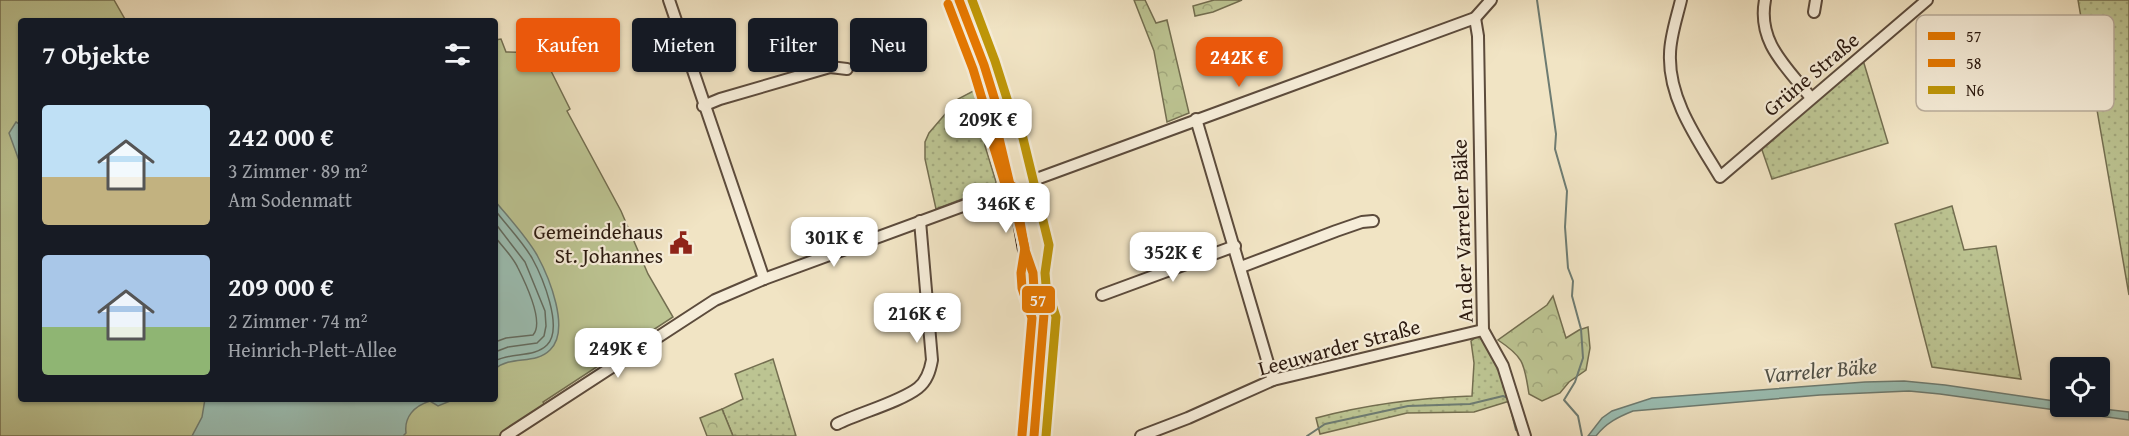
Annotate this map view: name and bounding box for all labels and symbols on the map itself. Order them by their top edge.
legend [1916,15,2114,111]
street label: Grüne Straße [1756,24,1866,123]
text: 57 [1966,24,1982,48]
pin: 242K € [1190,37,1288,88]
text: 58 [1966,51,1982,75]
text: N6 [1966,78,1984,102]
pin: 209K € [939,99,1037,150]
street label: An der Varreler Bäke [1443,139,1481,323]
pin: 346K € [957,183,1055,234]
place label: Gemeindehaus St. Johannes [534,216,663,271]
pin: 301K € [785,217,883,268]
public building icon: Gemeindehaus St. Johannes [668,230,694,256]
pin: 352K € [1124,232,1222,283]
line badge: 57 [1021,285,1056,314]
text: 57 [1030,288,1046,312]
pin: 216K € [868,293,966,344]
street label: Leeuwarder Straße [1254,310,1424,384]
pin: 249K € [569,328,667,379]
water label: Varreler Bäke [1762,349,1878,391]

